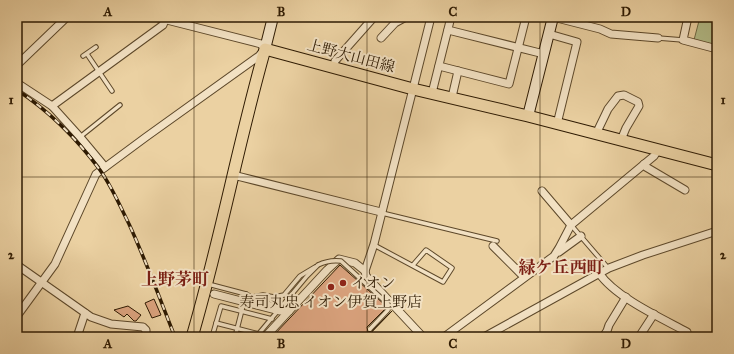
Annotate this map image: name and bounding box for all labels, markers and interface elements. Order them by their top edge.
text: A [103,4,113,20]
text: B [277,4,286,20]
text: C [449,4,458,20]
text: D [621,4,631,20]
street label: 上野大山田線 [305,36,397,76]
text: 1 [8,92,14,108]
text: 1 [720,92,726,108]
text: 2 [8,247,15,263]
text: 2 [720,247,727,263]
district label: 緑ケ丘西町 [519,257,604,278]
district label: 上野茅町 [141,269,209,290]
place label: イオン [351,274,396,292]
marker: イオン [338,278,348,288]
marker: 寿司丸忠 イオン伊賀上野店 [326,282,336,292]
place label: 寿司丸忠 イオン伊賀上野店 [240,293,422,311]
text: A [103,336,113,352]
text: B [277,336,286,352]
text: C [449,336,458,352]
text: D [621,336,631,352]

